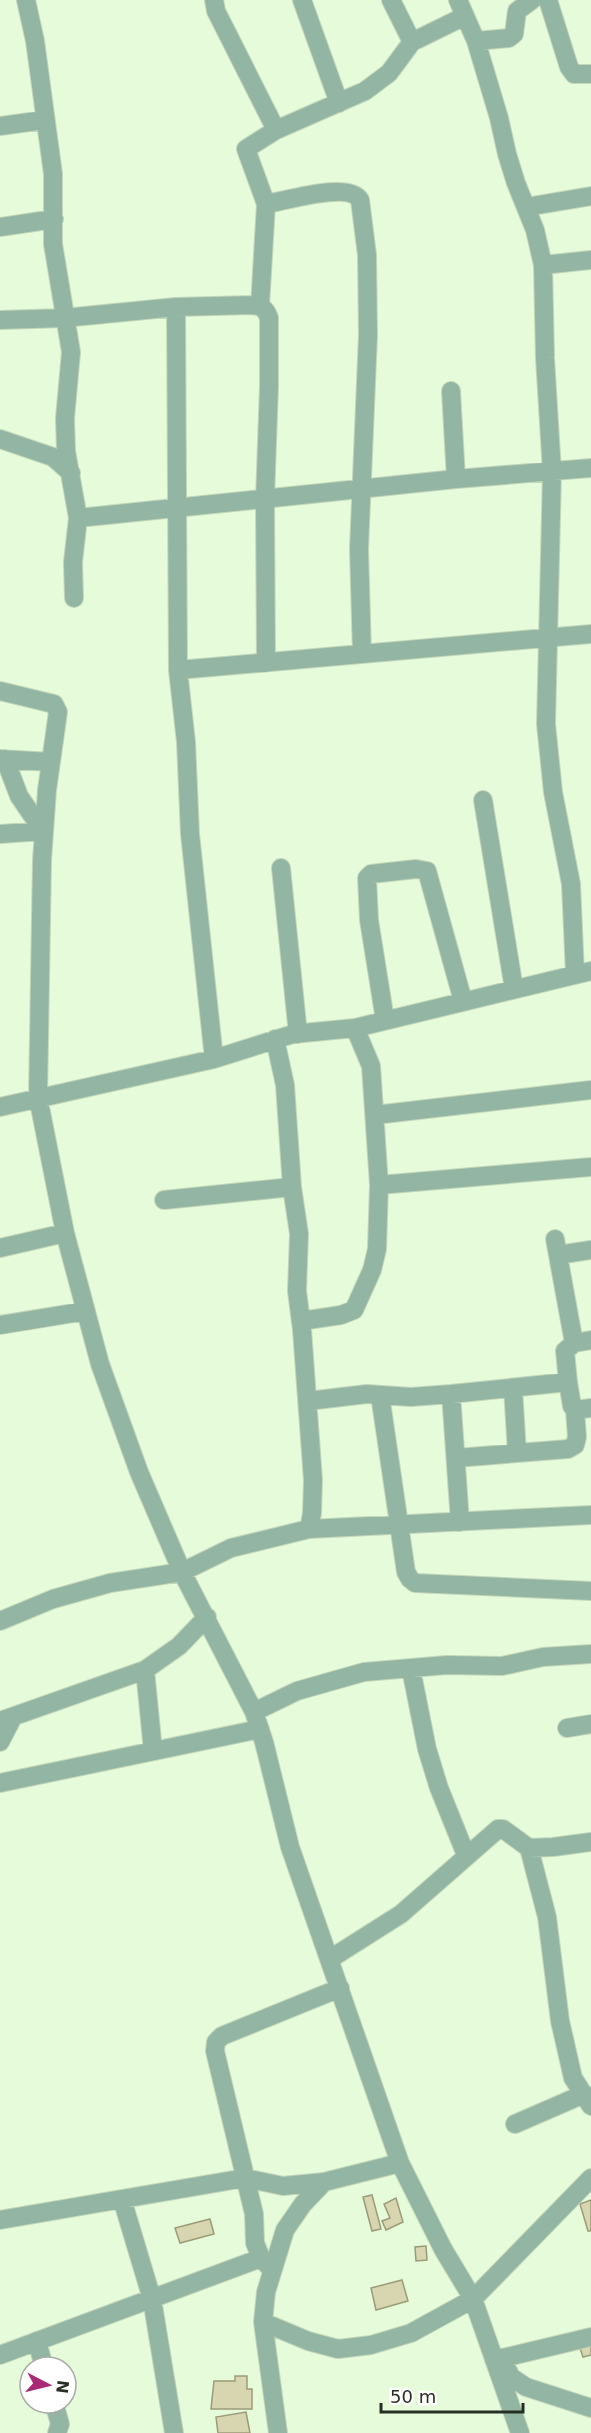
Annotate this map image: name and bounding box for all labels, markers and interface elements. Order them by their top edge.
north arrow [18,2355,78,2415]
scale bar [381,2376,524,2414]
text: N [52,2379,73,2395]
text: 50 m [390,2386,436,2407]

